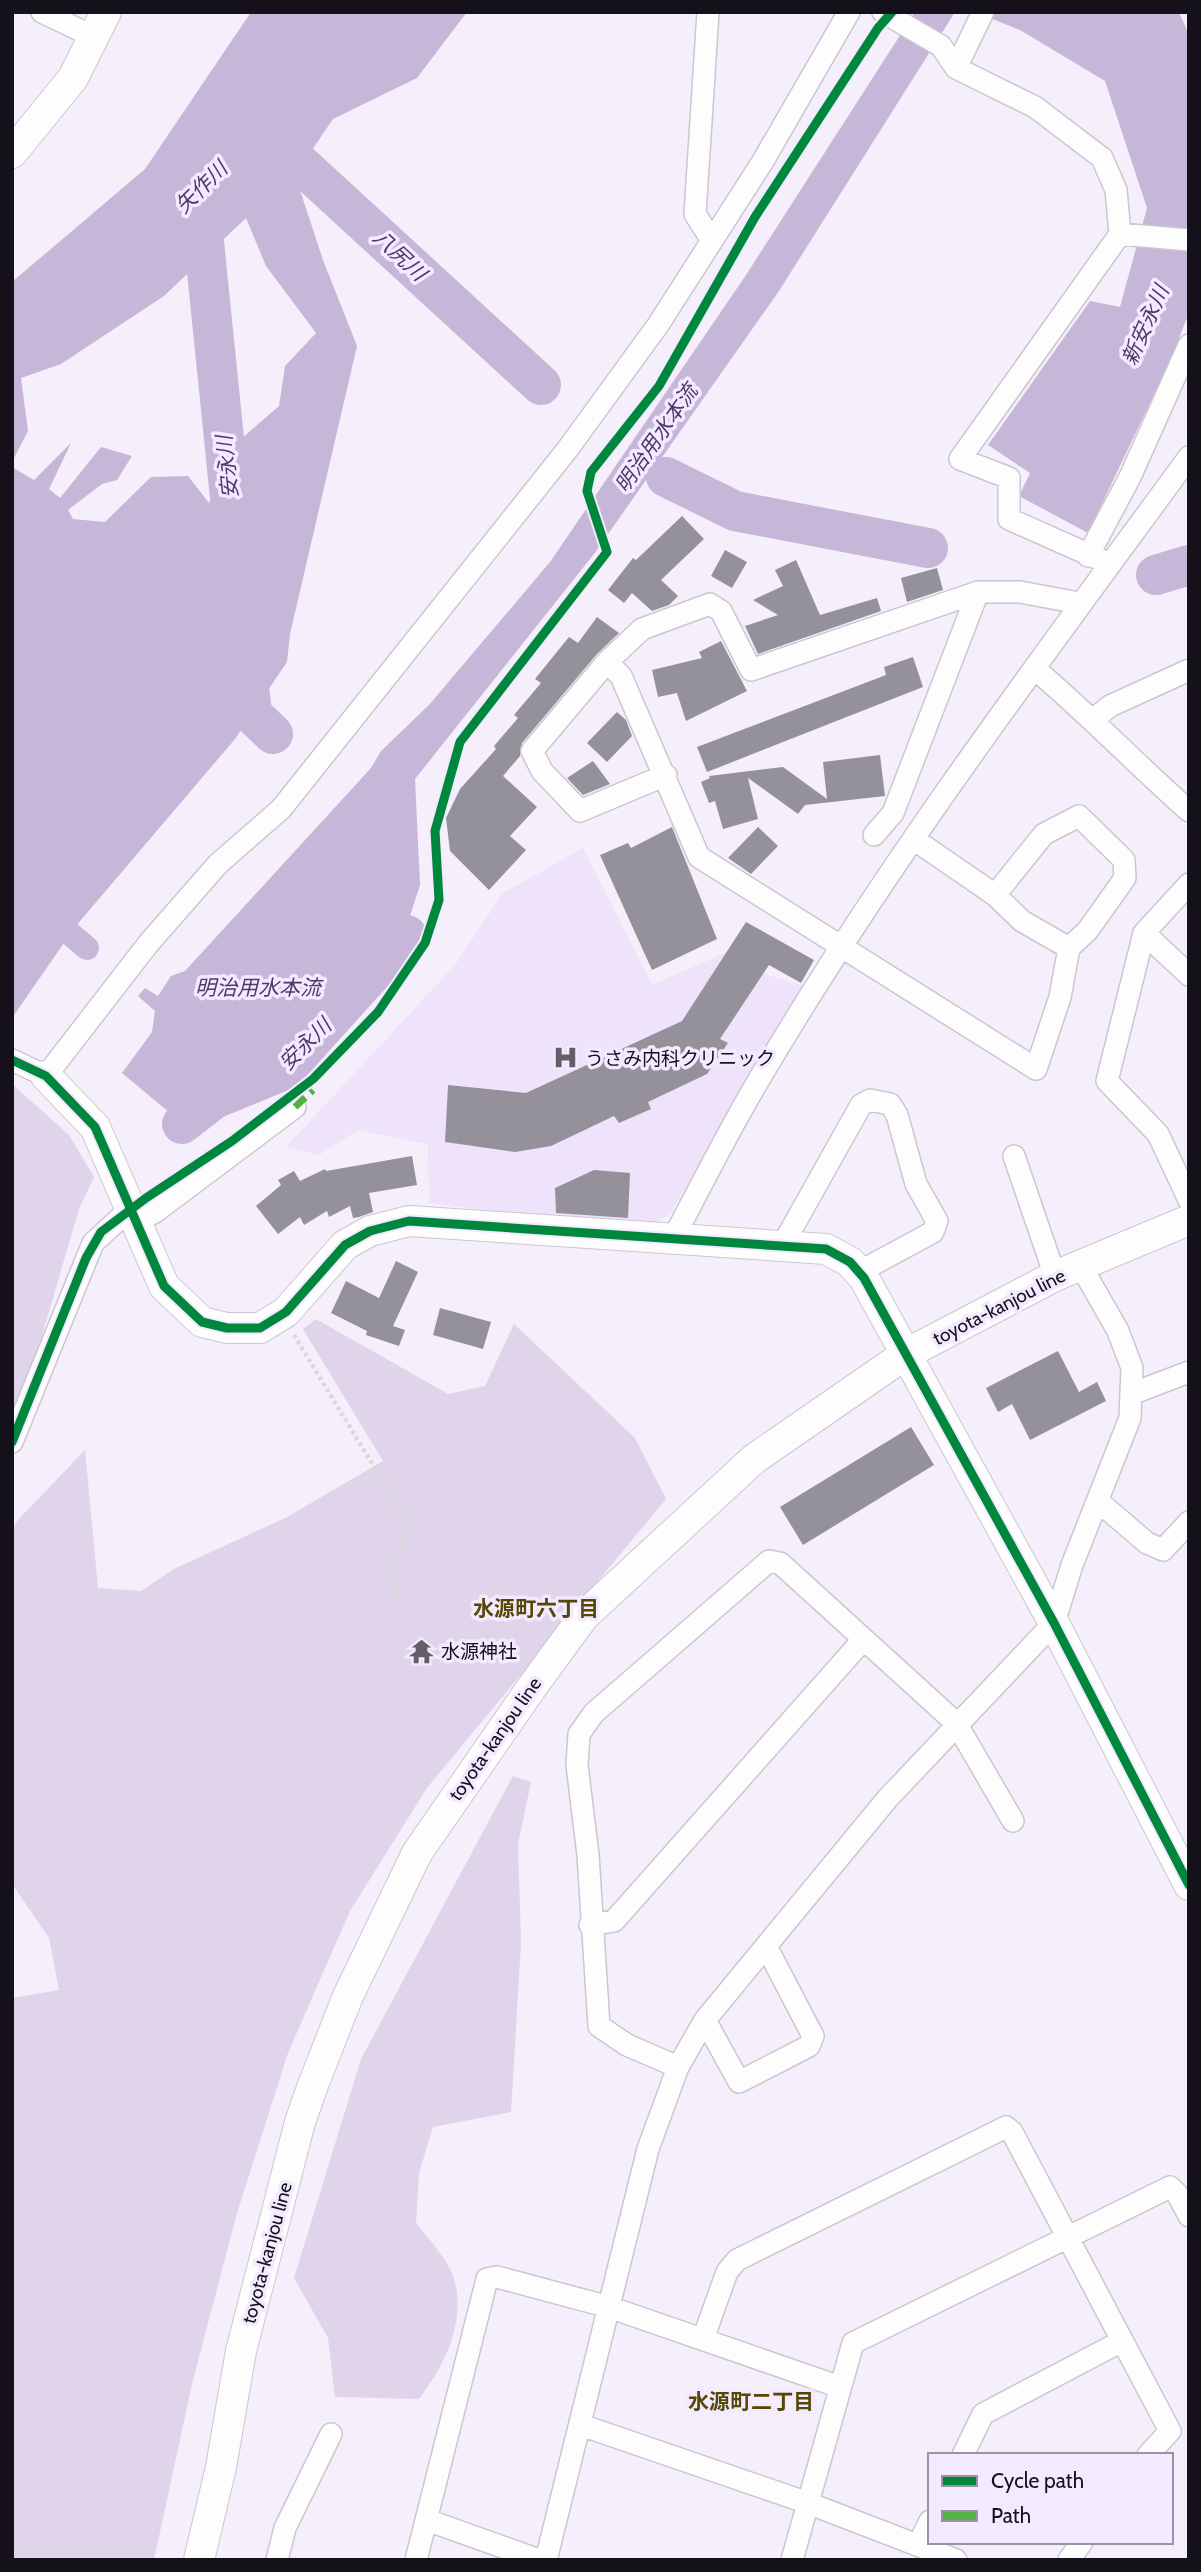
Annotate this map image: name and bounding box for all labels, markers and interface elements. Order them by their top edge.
water label: 矢作川 [170,154,234,218]
water label: 八尻川 [368,224,433,287]
water label: 新安永川 [1116,280,1174,368]
water label: 明治用水本流 [610,377,704,497]
water label: 安永川 [211,432,243,500]
water label: 明治用水本流 [195,975,324,1000]
water label: 安永川 [274,1011,338,1075]
hospital icon: うさみ内科クリニック [551,1044,579,1072]
place label: うさみ内科クリニック [585,1047,775,1070]
street label: toyota-kanjou line [929,1264,1069,1350]
district label: 水源町六丁目 [473,1596,599,1621]
temple icon: 水源神社 [407,1637,435,1665]
place label: 水源神社 [441,1640,517,1663]
street label: toyota-kanjou line [444,1673,546,1805]
street label: toyota-kanjou line [237,2179,297,2326]
district label: 水源町二丁目 [688,2389,814,2414]
legend [928,2453,1173,2544]
text: Cycle path [991,2468,1084,2493]
text: Path [991,2503,1031,2528]

